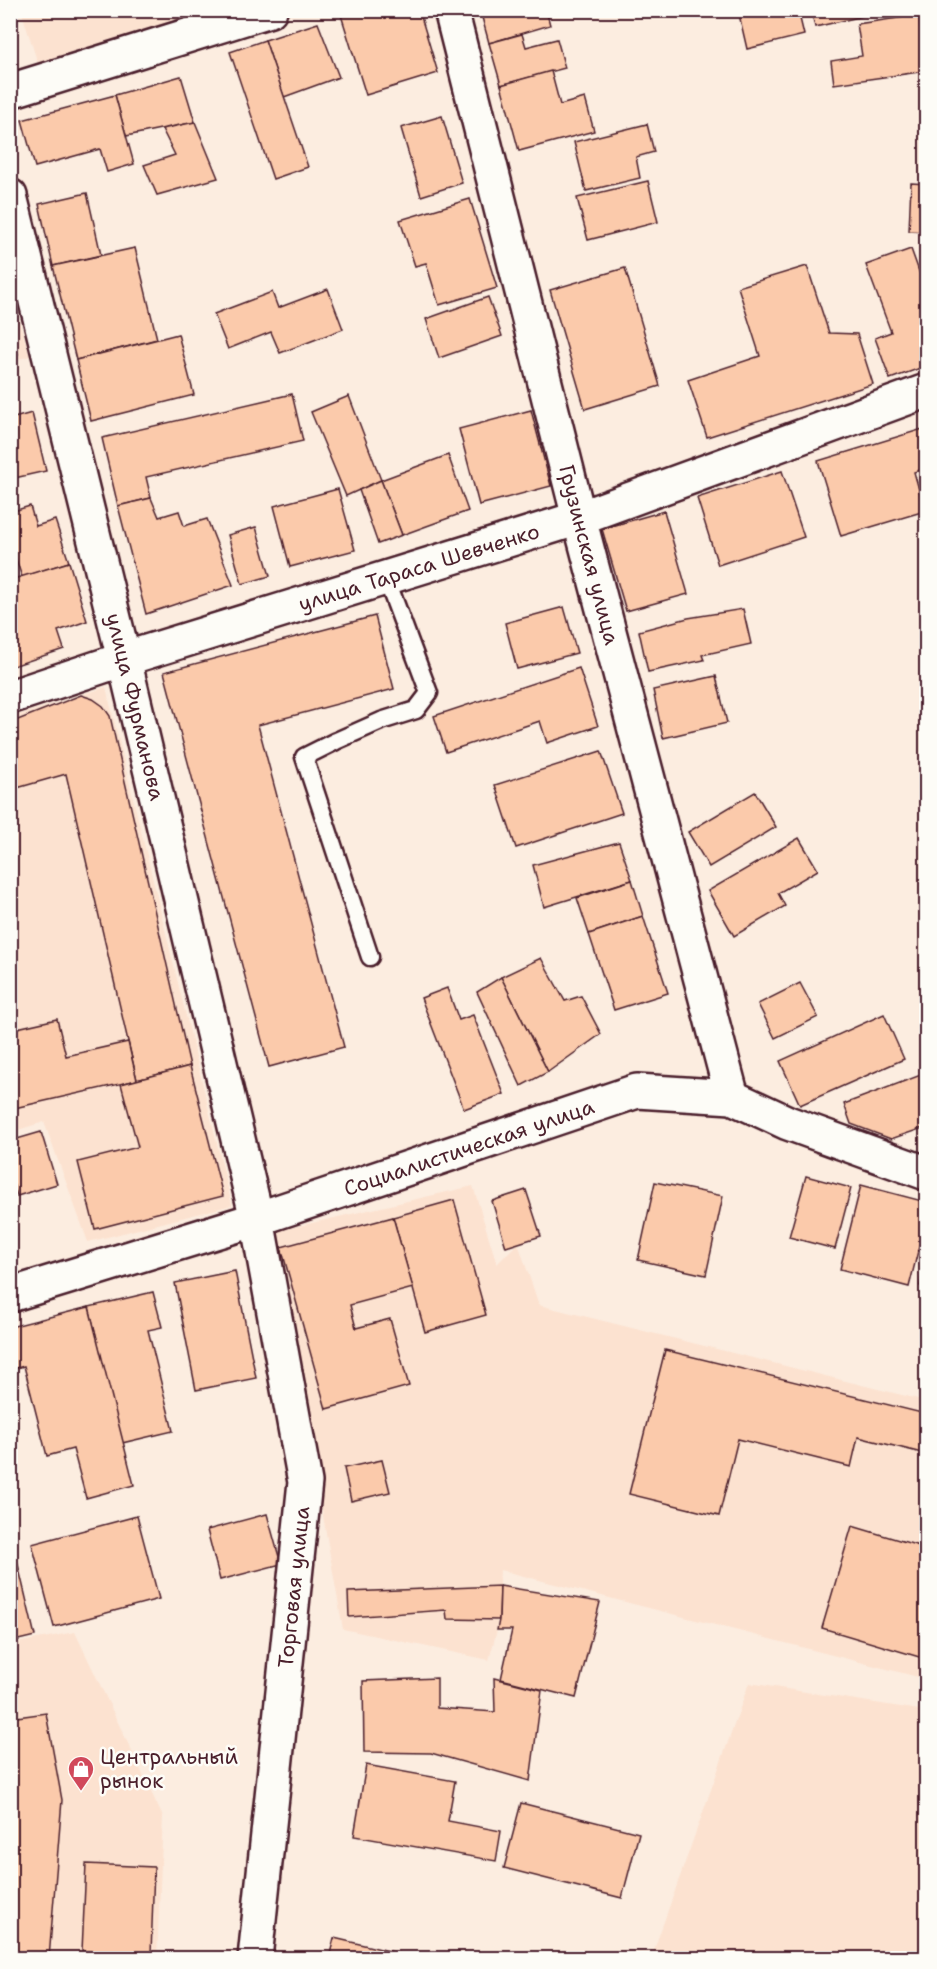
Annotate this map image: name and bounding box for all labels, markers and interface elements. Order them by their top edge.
street label: Грузинская улица [552,462,626,648]
street label: улица Тараса Шевченко [295,517,543,618]
street label: улица Фурманова [99,610,171,803]
street label: Социалистическая улица [340,1092,598,1203]
street label: Торговая улица [272,1505,316,1669]
place label: Центральный рынок [100,1743,239,1795]
shop icon: Центральный рынок [66,1754,96,1792]

